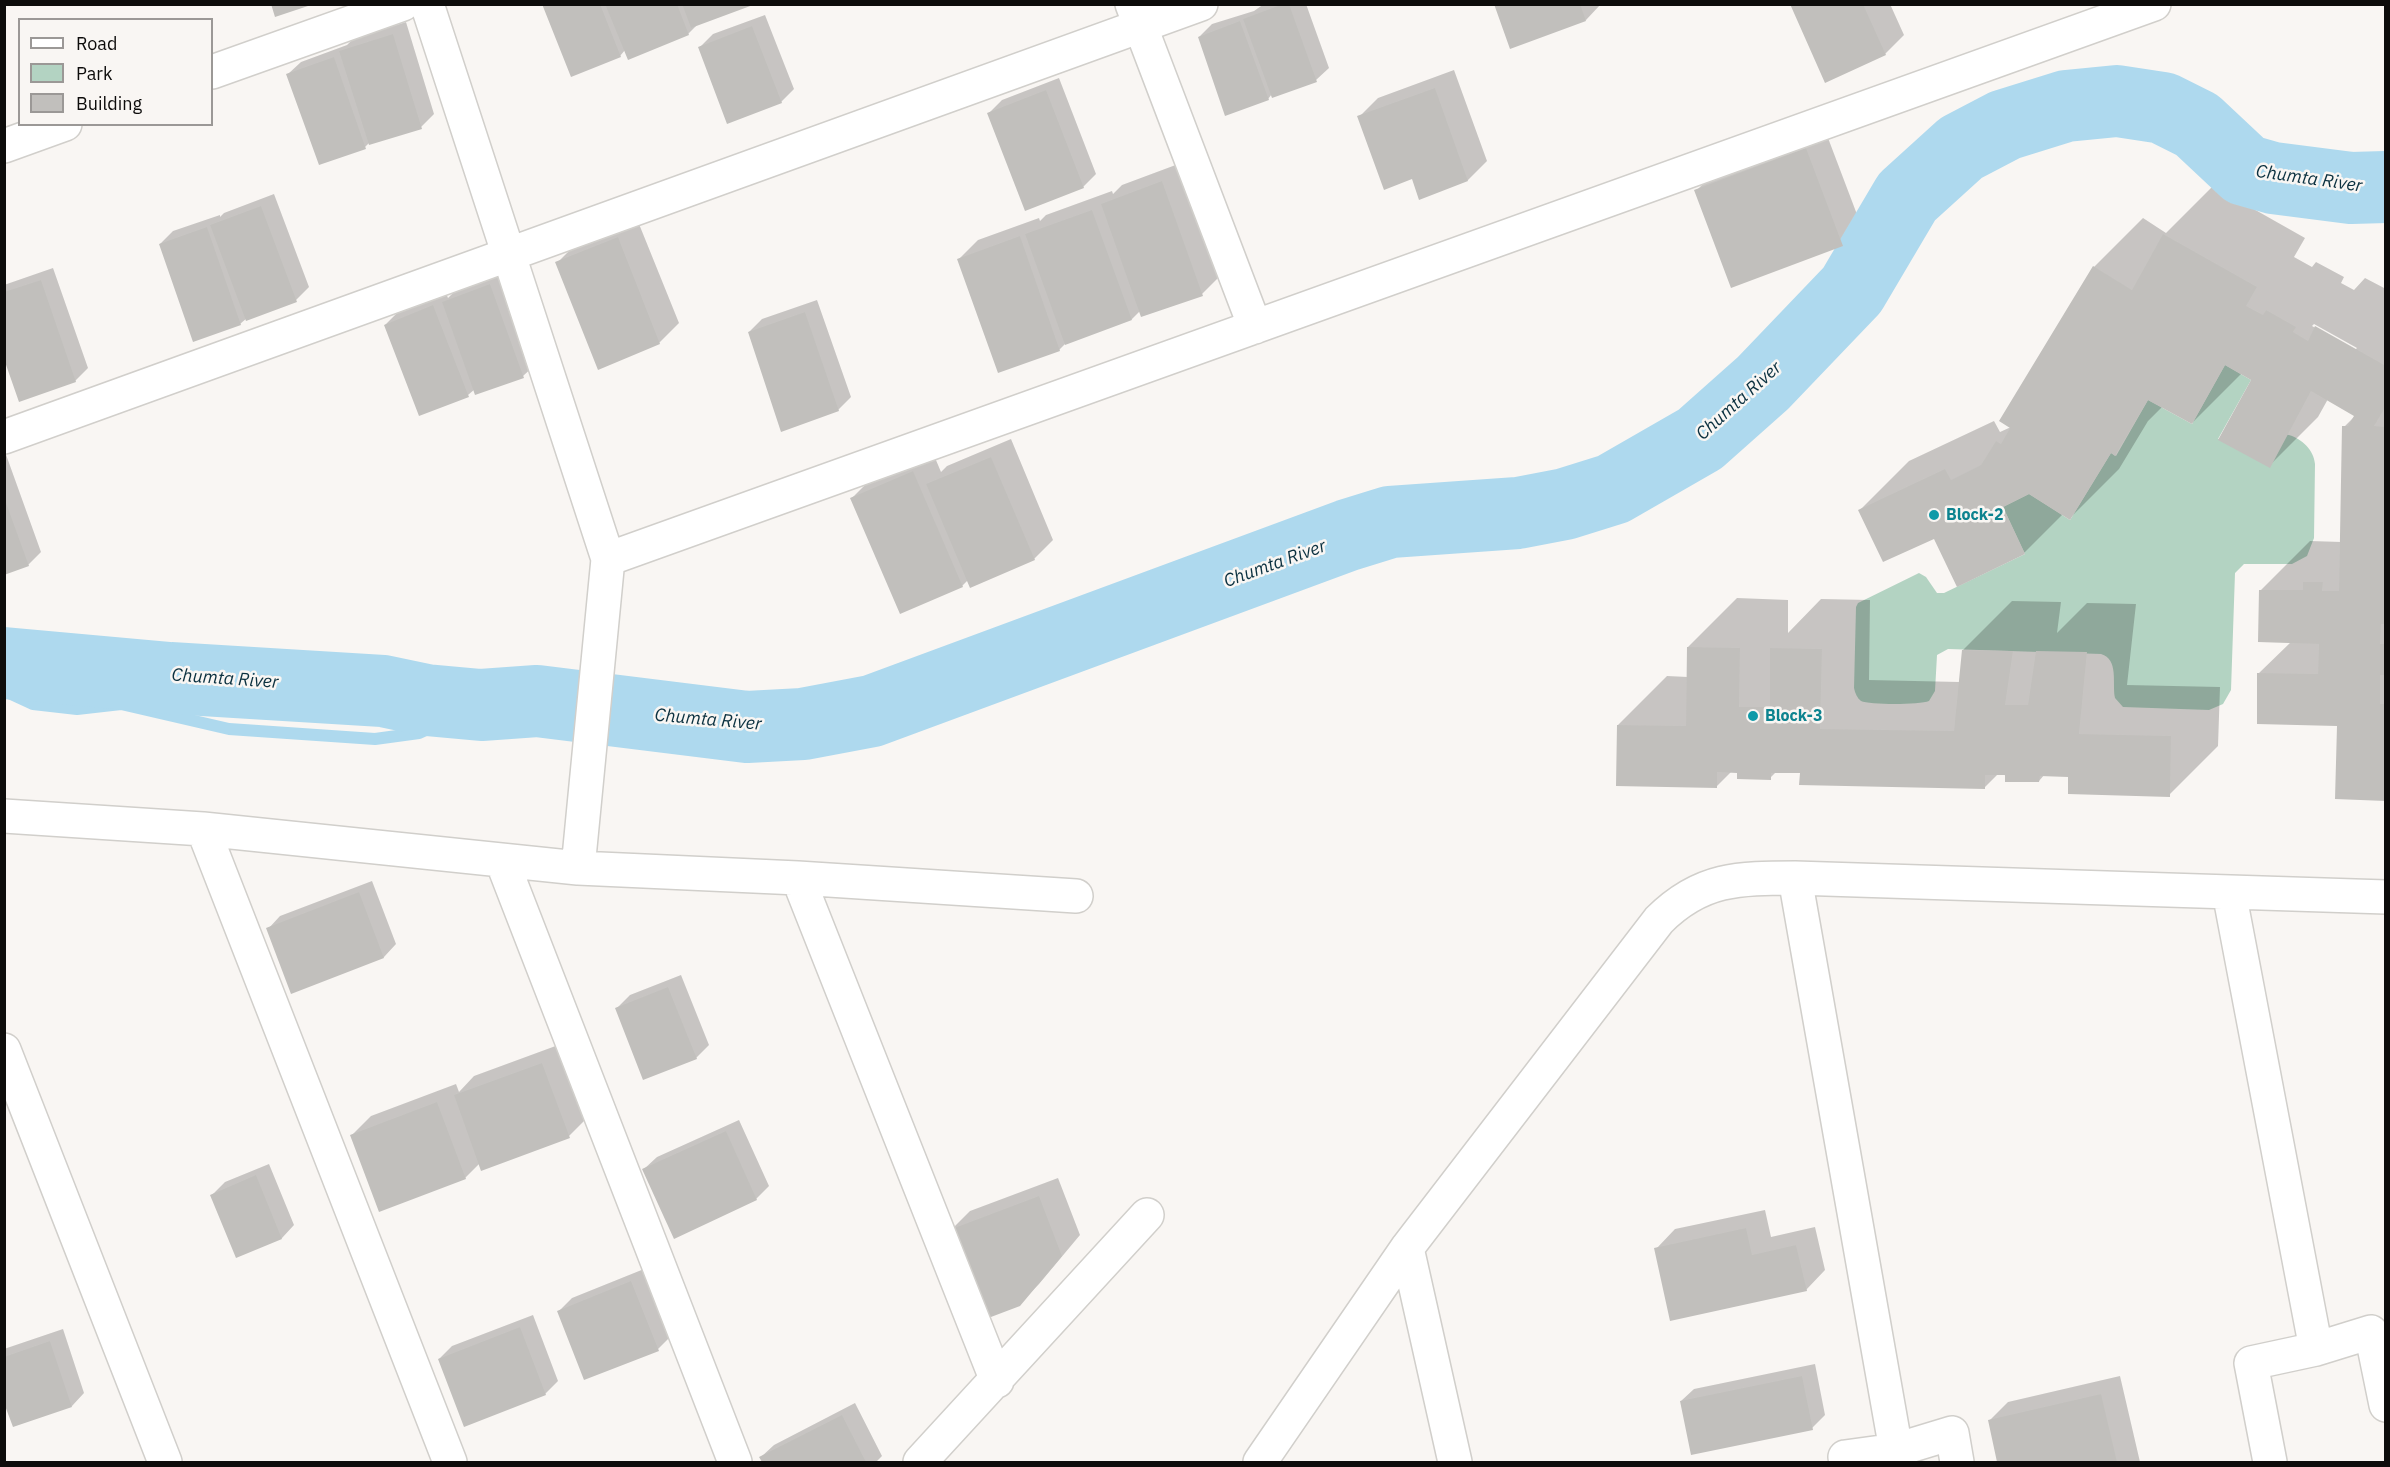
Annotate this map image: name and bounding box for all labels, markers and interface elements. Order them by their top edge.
legend [18,18,213,126]
text: Road [76,32,117,55]
text: Park [76,62,112,85]
text: Building [76,92,142,115]
water label: Chumta River [2254,161,2364,197]
water label: Chumta River [1692,357,1786,445]
place label: Block-2 [1946,505,2004,525]
marker: Block-2 [1927,508,1941,522]
water label: Chumta River [1221,536,1329,592]
water label: Chumta River [171,664,279,694]
water label: Chumta River [654,705,762,735]
place label: Block-3 [1765,706,1823,726]
marker: Block-3 [1746,709,1760,723]

